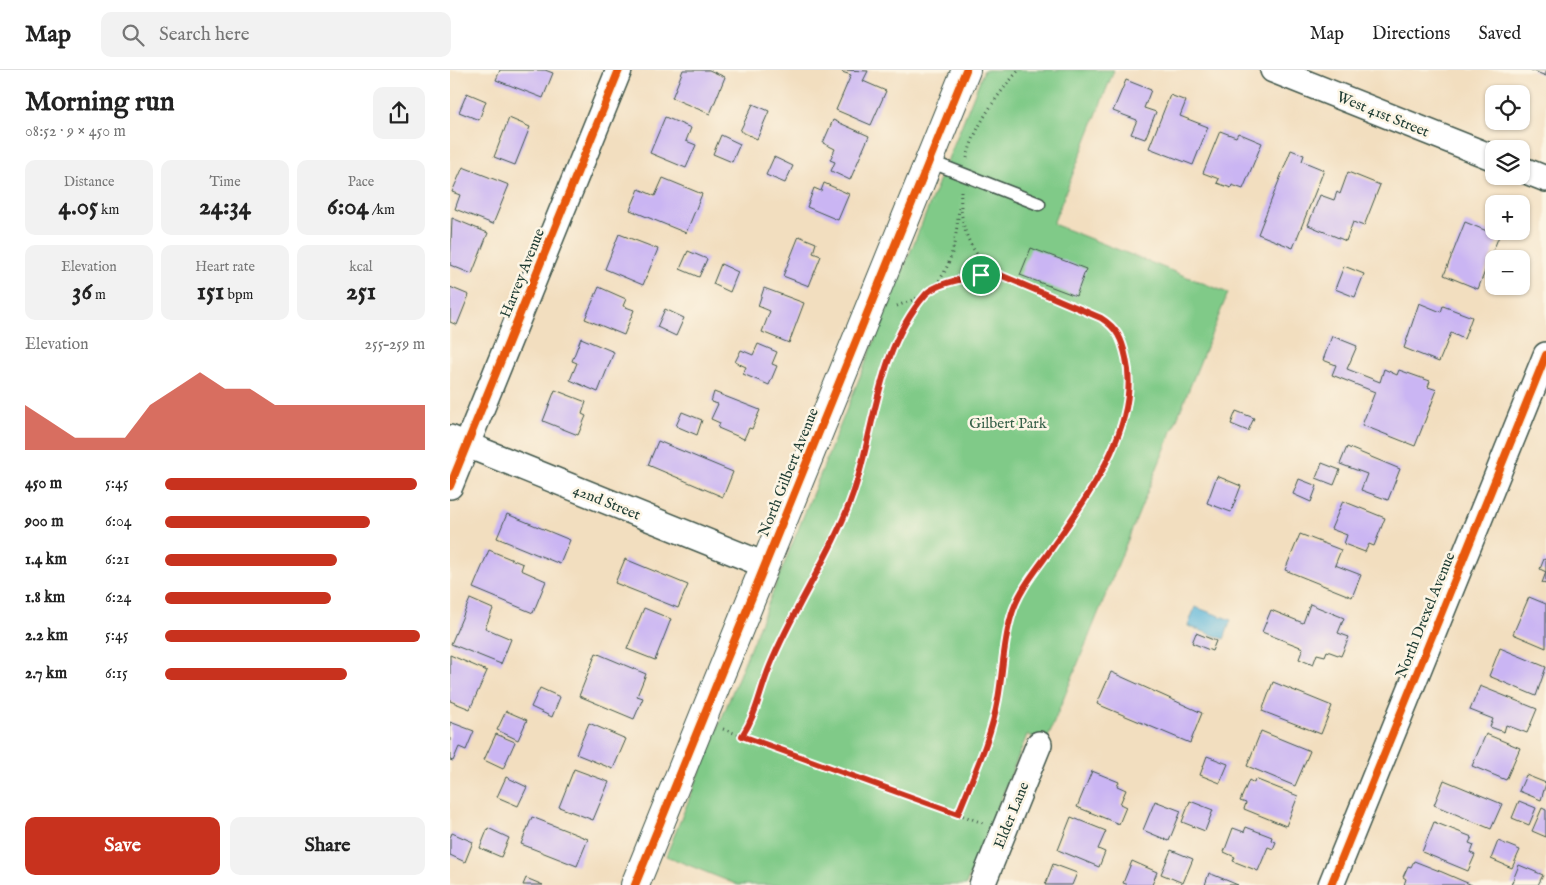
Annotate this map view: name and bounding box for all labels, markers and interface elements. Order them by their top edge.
search box [101,12,451,57]
text: Map [25,19,71,50]
icon: search [119,21,147,49]
text: Search here [159,23,250,47]
text: Map [1310,23,1344,46]
text: Directions [1372,23,1450,46]
text: Saved [1478,23,1521,46]
text: Morning run [25,85,175,120]
map controls [1485,85,1530,295]
button: locate [1485,85,1530,130]
button: share [373,87,425,139]
street label: West 41st Street [1334,87,1432,142]
text: 08:52 · 9 × 450 m [25,122,126,142]
button: layers [1485,140,1530,185]
text: Distance [64,173,114,191]
text: Time [209,173,241,191]
text: Pace [348,173,374,191]
text: 4.05 [59,191,98,223]
text: 24:34 [199,191,251,223]
text: 6:04 [327,191,369,223]
button: + [1485,195,1530,240]
text: km [98,201,119,219]
text: /km [369,201,395,219]
street label: Harvey Avenue [496,226,549,321]
button: − [1485,250,1530,295]
pin [960,254,1002,296]
text: Elevation [61,258,117,276]
text: Heart rate [195,258,255,276]
text: kcal [349,258,373,276]
icon: arrive [967,261,995,289]
text: 36 [72,276,92,308]
text: 151 [197,276,224,308]
text: 251 [346,276,376,308]
text: m [92,286,106,304]
text: bpm [224,286,253,304]
text: Elevation [25,335,88,355]
text: 255–259 m [365,335,425,355]
street label: North Gilbert Avenue [754,405,823,539]
park label: Gilbert Park [969,414,1048,433]
text: 450 m [25,474,62,494]
text: 5:45 [105,474,129,494]
street label: 42nd Street [570,480,643,525]
text: 900 m [25,512,64,532]
text: 6:04 [105,512,132,532]
street label: North Drexel Avenue [1392,549,1459,681]
text: 1.4 km [25,550,67,570]
text: 6:21 [105,550,129,570]
text: 1.8 km [25,588,65,608]
text: 6:24 [105,588,131,608]
text: 2.2 km [25,626,68,646]
text: 5:45 [105,626,129,646]
text: 2.7 km [25,664,67,684]
text: 6:15 [105,664,128,684]
street label: Elder Lane [990,779,1033,851]
button: Save [25,817,220,875]
button: Share [230,817,425,875]

